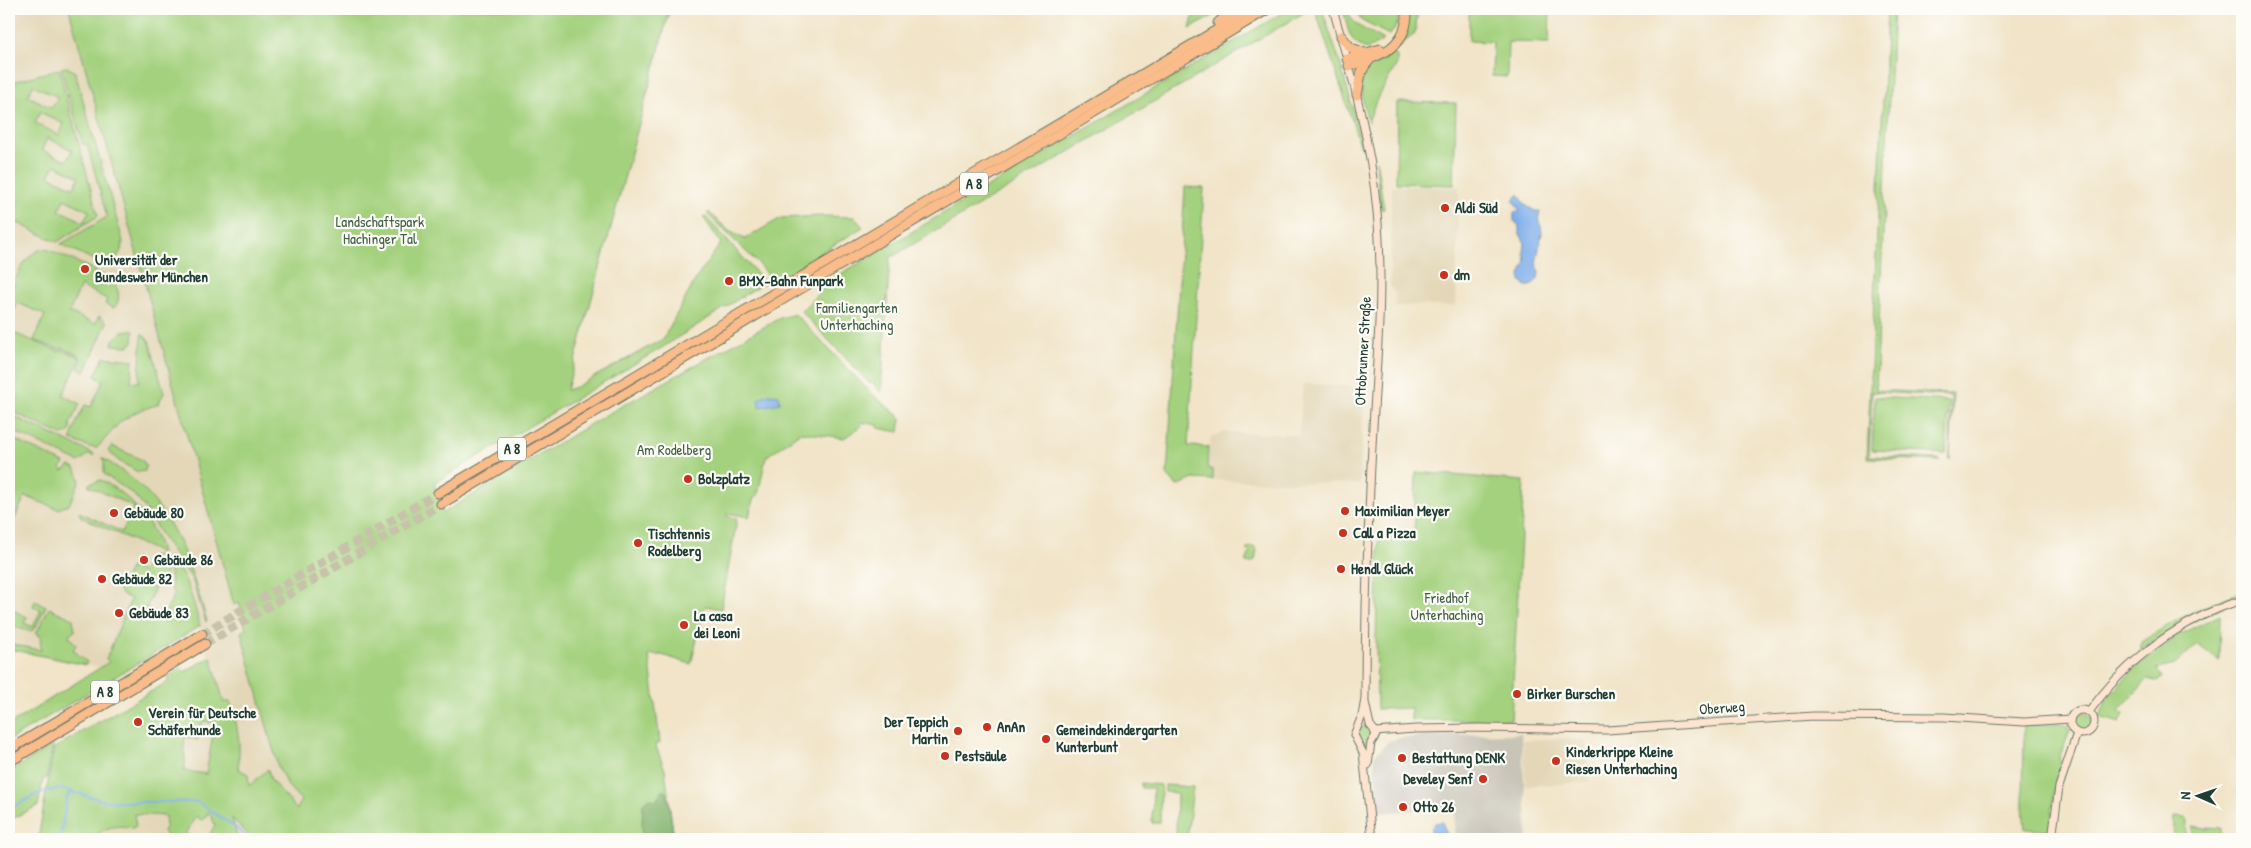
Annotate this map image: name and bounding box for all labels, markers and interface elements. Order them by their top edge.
road number: A 8 [960,172,988,195]
place label: Aldi Süd [1455,197,1498,218]
marker: Aldi Süd [1439,202,1451,214]
park label: Landschaftspark Hachinger Tal [336,211,424,249]
place label: Universität der Bundeswehr München [95,249,208,287]
marker: Universität der Bundeswehr München [79,263,91,275]
place label: dm [1454,264,1470,285]
marker: dm [1438,269,1450,281]
place label: BMX-Bahn Funpark [739,270,844,292]
marker: BMX-Bahn Funpark [723,275,735,287]
street label: Ottobrunner Straße [1349,296,1376,406]
park label: Familiengarten Unterhaching [815,297,898,335]
road number: A 8 [498,438,526,460]
park label: Am Rodelberg [637,439,711,460]
place label: Bolzplatz [698,468,751,490]
marker: Bolzplatz [682,473,694,485]
place label: Maximilian Meyer [1355,500,1450,522]
place label: Gebäude 80 [124,502,184,523]
marker: Maximilian Meyer [1339,505,1351,517]
marker: Gebäude 80 [108,507,120,519]
place label: Call a Pizza [1353,522,1416,543]
place label: Tischtennis Rodelberg [647,523,710,562]
marker: Call a Pizza [1337,527,1349,539]
marker: Tischtennis Rodelberg [632,537,644,549]
place label: Gebäude 86 [154,549,213,570]
marker: Gebäude 86 [138,554,150,566]
place label: Hendl Glück [1351,558,1414,579]
marker: Hendl Glück [1335,563,1347,575]
place label: Gebäude 82 [112,568,173,589]
marker: Gebäude 82 [96,573,108,585]
park label: Friedhof Unterhaching [1410,587,1484,625]
place label: Gebäude 83 [129,602,189,623]
place label: La casa dei Leoni [694,605,740,643]
marker: Gebäude 83 [113,607,125,619]
marker: La casa dei Leoni [678,619,690,631]
road number: A 8 [91,680,119,704]
place label: Birker Burschen [1527,683,1615,704]
marker: Birker Burschen [1511,688,1523,700]
street label: Oberweg [1698,695,1746,720]
place label: Verein für Deutsche Schäferhunde [148,702,256,740]
place label: Der Teppich Martin [884,711,949,749]
marker: Verein für Deutsche Schäferhunde [132,716,144,728]
place label: AnAn [997,716,1025,737]
place label: Gemeindekindergarten Kunterbunt [1056,719,1178,757]
marker: AnAn [981,721,993,733]
marker: Der Teppich Martin [952,725,964,737]
marker: Gemeindekindergarten Kunterbunt [1040,733,1052,745]
place label: Kinderkrippe Kleine Riesen Unterhaching [1566,741,1677,780]
place label: Pestsäule [955,745,1007,766]
place label: Bestattung DENK [1412,747,1505,769]
marker: Pestsäule [939,750,951,762]
marker: Bestattung DENK [1396,752,1408,764]
marker: Kinderkrippe Kleine Riesen Unterhaching [1550,755,1562,767]
place label: Develey Senf [1403,768,1474,790]
north arrow [2174,770,2224,820]
marker: Develey Senf [1477,773,1489,785]
text: N [2175,791,2194,800]
place label: Otto 26 [1413,796,1454,817]
marker: Otto 26 [1397,801,1409,813]

